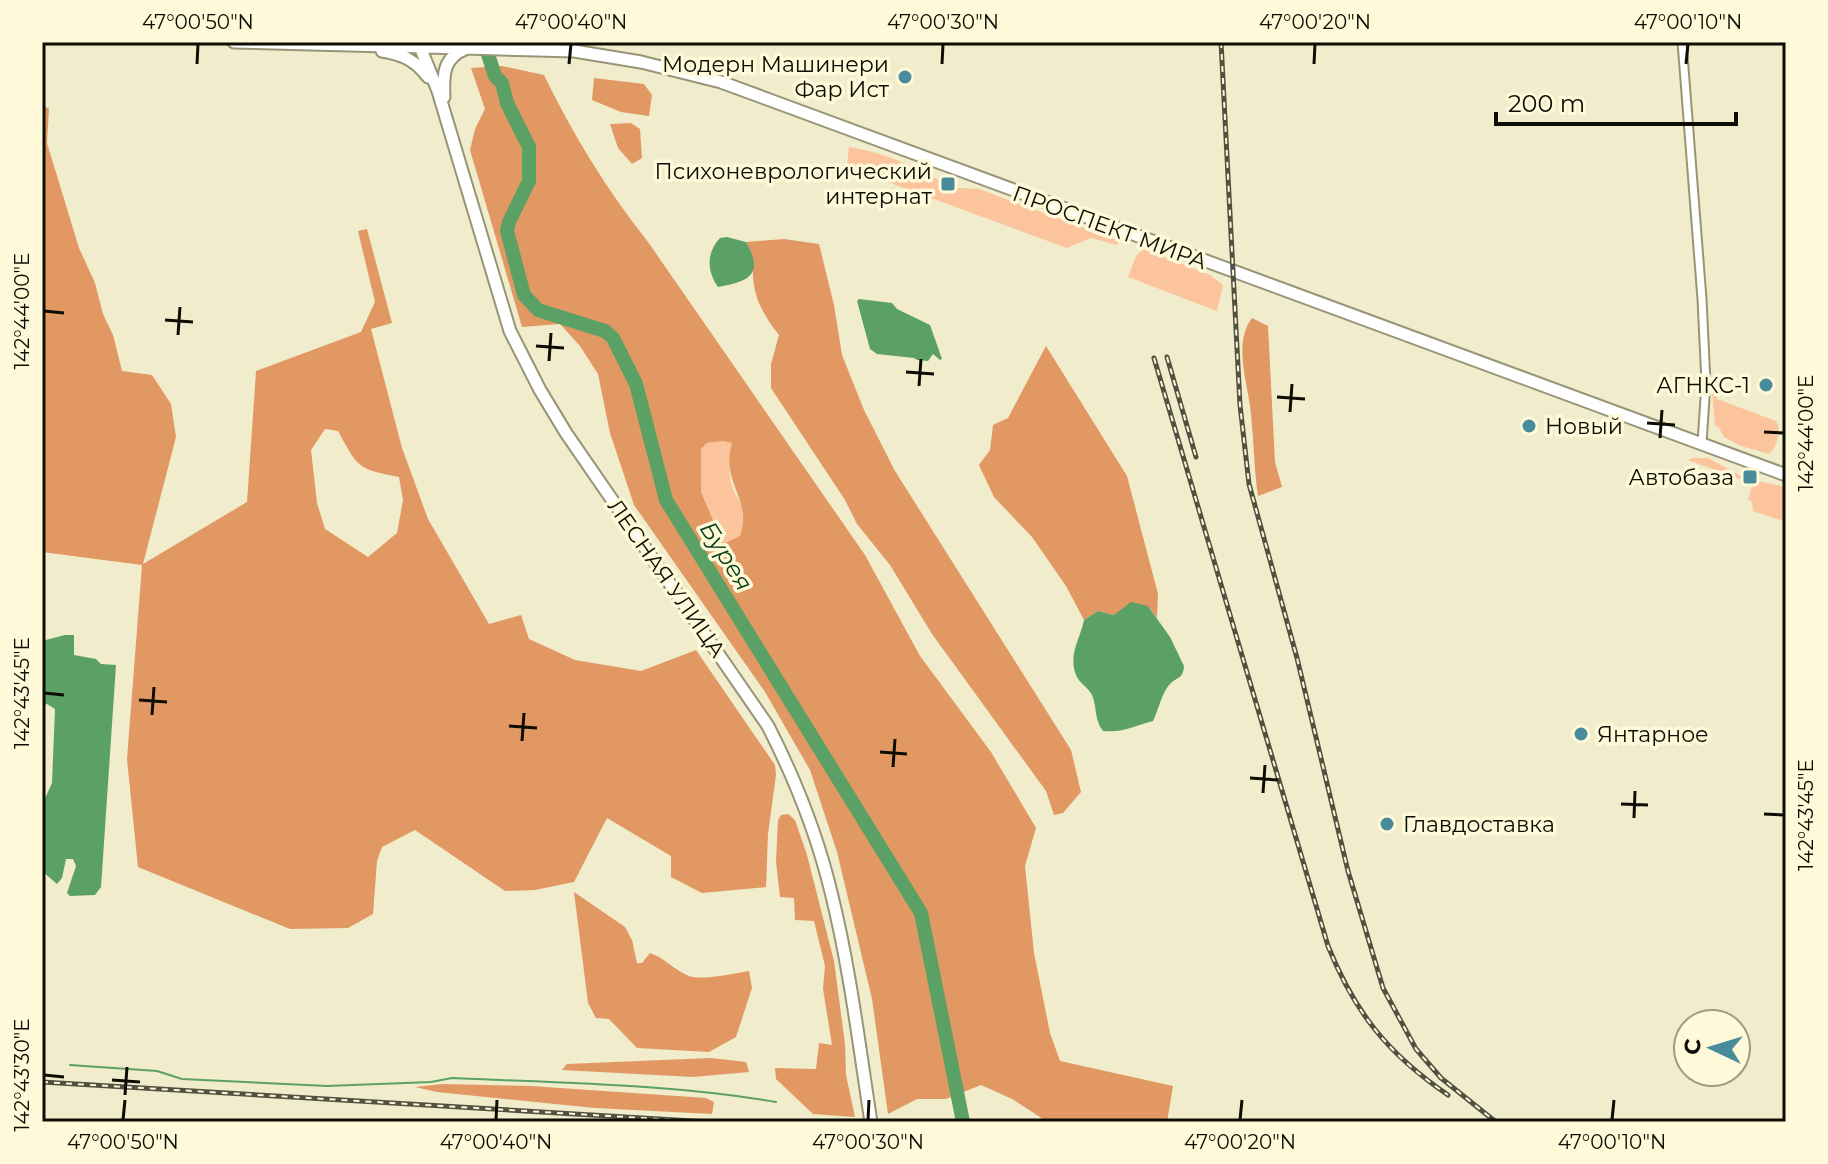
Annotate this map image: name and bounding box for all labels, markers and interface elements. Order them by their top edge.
text: 47°00'50"N [142,10,254,34]
text: 47°00'40"N [515,10,627,34]
text: 47°00'30"N [887,10,999,34]
text: 47°00'20"N [1259,10,1371,34]
text: 47°00'10"N [1634,10,1742,34]
place label: Модерн Машинери Фар Ист [662,51,890,103]
marker: Модерн Машинери Фар Ист [896,68,914,86]
scale bar [1496,76,1736,126]
text: 200 m [1508,89,1585,118]
place label: Психоневрологический интернат [655,158,933,210]
marker: Психоневрологический интернат [939,175,957,193]
street label: ПРОСПЕКТ МИРА [1009,180,1211,275]
text: 142°44'00"E [10,253,34,369]
place label: АГНКС-1 [1656,372,1750,399]
text: 142°44'00"E [1794,375,1818,491]
marker: АГНКС-1 [1757,376,1775,394]
place label: Новый [1545,413,1623,440]
marker: Новый [1520,417,1538,435]
place label: Автобаза [1629,464,1734,491]
marker: Автобаза [1741,468,1759,486]
street label: ЛЕСНАЯ УЛИЦА [602,494,732,663]
water label: Бурея [694,516,759,596]
text: 142°43'45"E [10,637,34,749]
place label: Янтарное [1597,721,1709,748]
marker: Янтарное [1572,725,1590,743]
text: 142°43'45"E [1794,759,1818,871]
place label: Главдоставка [1403,811,1555,838]
marker: Главдоставка [1378,815,1396,833]
north arrow [1672,1008,1752,1088]
text: 142°43'30"E [10,1018,34,1132]
text: С [1679,1038,1707,1056]
text: 47°00'50"N [67,1130,179,1154]
text: 47°00'40"N [440,1130,552,1154]
text: 47°00'30"N [812,1130,924,1154]
text: 47°00'20"N [1184,1130,1296,1154]
text: 47°00'10"N [1558,1130,1666,1154]

